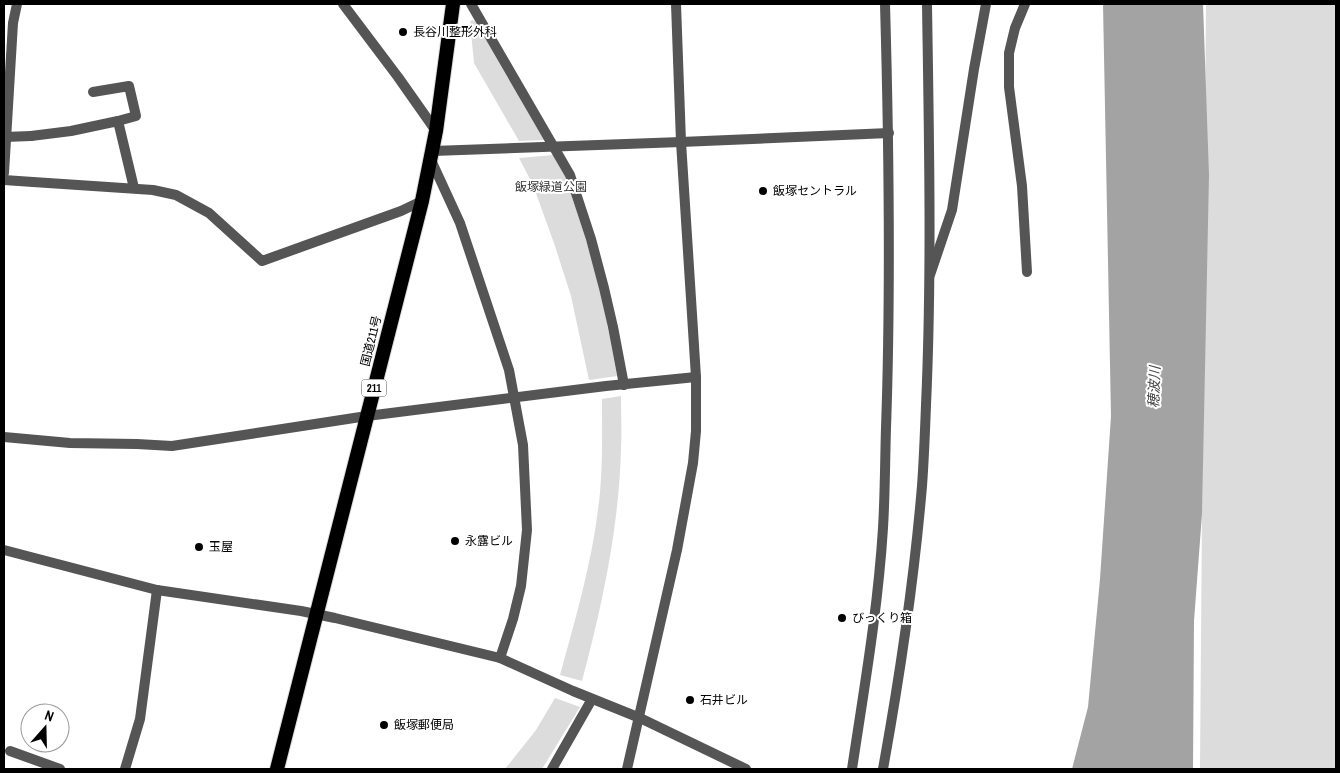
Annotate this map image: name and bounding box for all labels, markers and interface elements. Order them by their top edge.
place label: 長谷川整形外科 [413,24,497,40]
marker: 長谷川整形外科 [397,26,409,38]
park label: 飯塚緑道公園 [515,179,587,195]
place label: 飯塚セントラル [773,183,857,199]
marker: 飯塚セントラル [757,185,769,197]
street label: 国道211号 [357,314,385,368]
water label: 穂波川 [1144,364,1164,408]
road number: 211 [362,379,386,396]
place label: 永露ビル [465,533,513,549]
marker: 永露ビル [449,535,461,547]
place label: 玉屋 [209,539,233,555]
marker: 玉屋 [193,541,205,553]
place label: びっくり箱 [852,610,912,626]
marker: びっくり箱 [836,612,848,624]
place label: 石井ビル [700,692,748,708]
marker: 石井ビル [684,694,696,706]
north arrow [20,703,70,753]
text: N [42,706,56,726]
place label: 飯塚郵便局 [394,717,454,733]
marker: 飯塚郵便局 [378,719,390,731]

